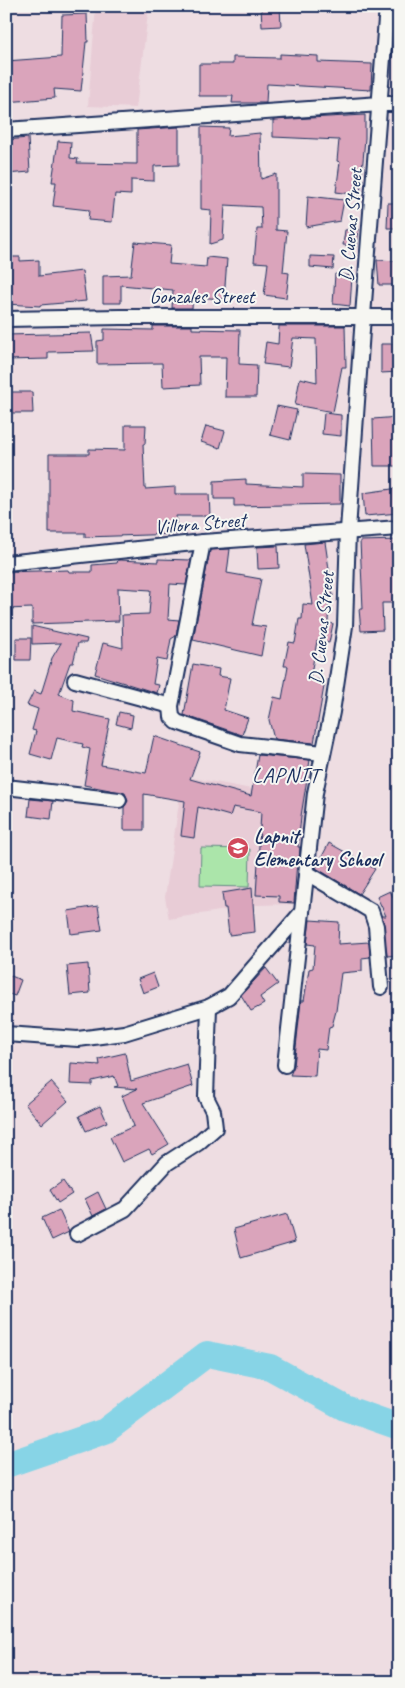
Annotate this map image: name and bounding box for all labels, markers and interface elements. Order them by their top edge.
street label: D. Cuevas Street [333,165,368,282]
street label: Gonzales Street [150,284,257,309]
street label: Villora Street [154,507,250,540]
street label: D. Cuevas Street [303,568,340,686]
district label: LAPNIT [252,761,324,789]
place label: Lapnit Elementary School [254,824,384,872]
school or university icon: Lapnit Elementary School [226,836,250,860]

